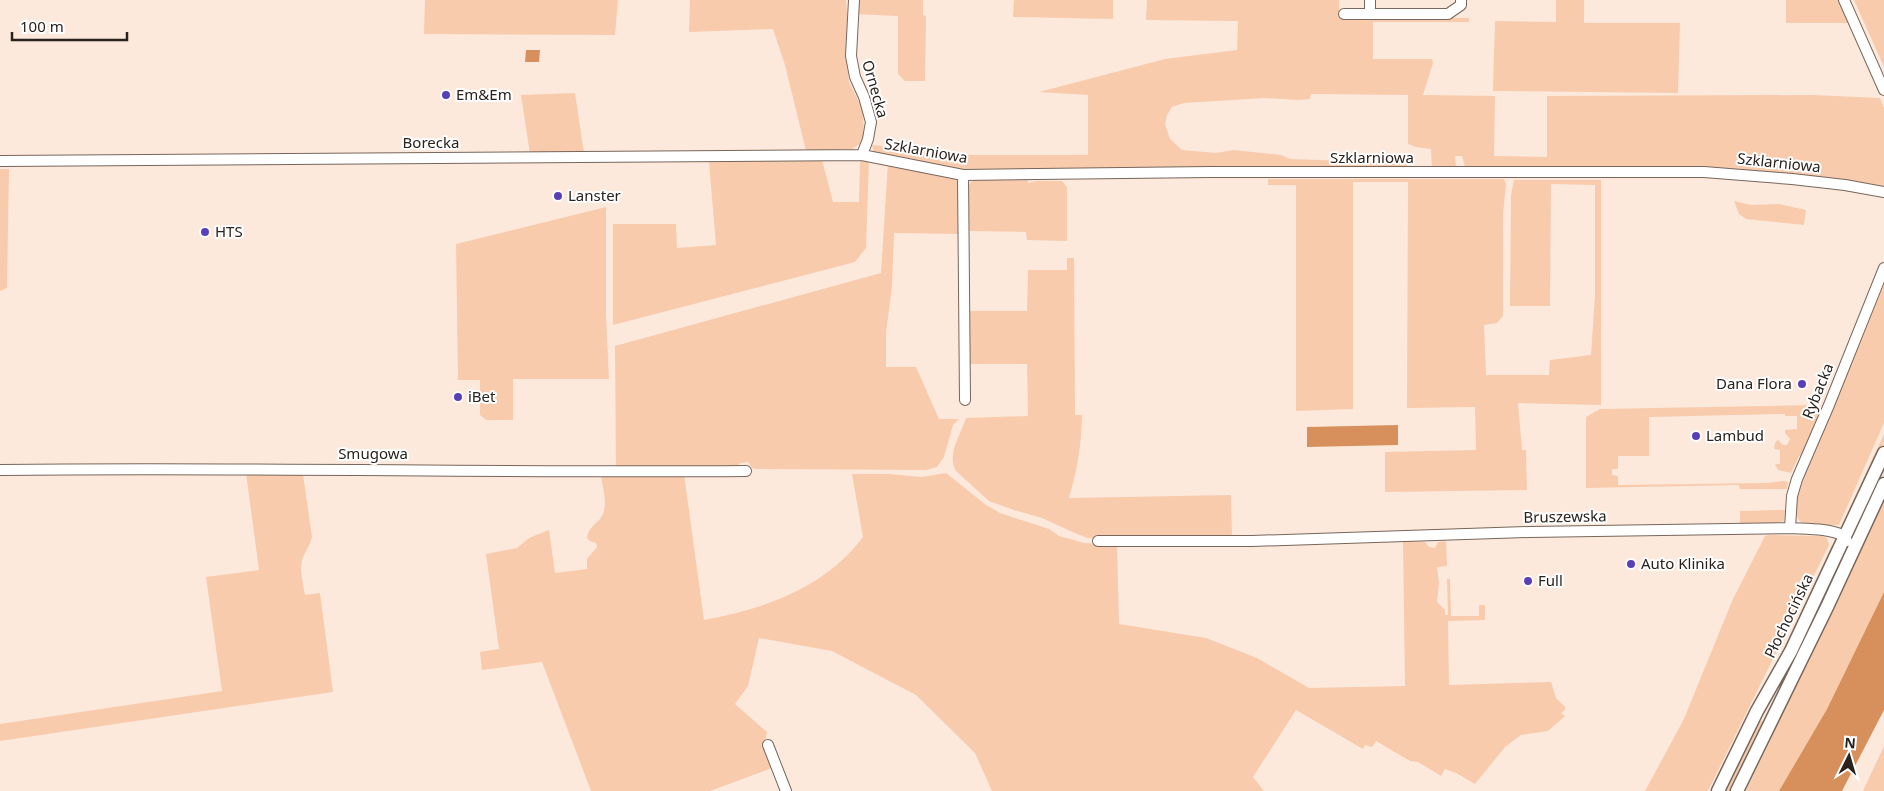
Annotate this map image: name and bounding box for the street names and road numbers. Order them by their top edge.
street label: Ornecka [858,57,894,120]
street label: Borecka [403,132,459,152]
street label: Szklarniowa [883,133,969,167]
street label: Szklarniowa [1330,147,1414,167]
street label: Szklarniowa [1736,148,1822,176]
street label: Rybacka [1797,360,1837,421]
street label: Smugowa [338,443,408,463]
street label: Bruszewska [1523,505,1607,527]
street label: Płochocińska [1759,570,1817,661]

